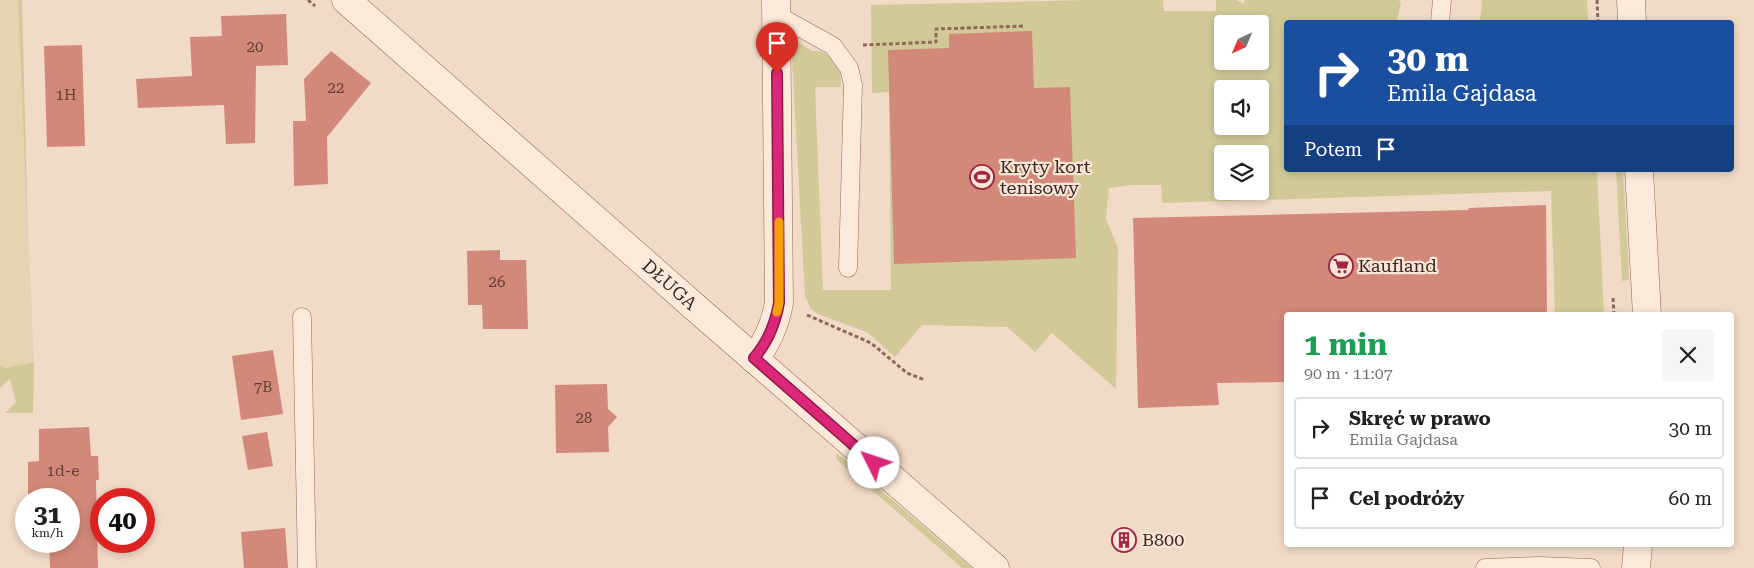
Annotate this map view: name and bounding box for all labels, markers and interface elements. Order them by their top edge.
north arrow [1214,15,1269,70]
map controls [1214,15,1269,200]
pin [756,22,798,73]
icon: arrive [763,29,791,57]
house number: 20 [247,38,263,56]
text: 30 m [1387,39,1469,80]
icon: right [1304,40,1369,105]
house number: 22 [328,79,344,97]
button: sound [1214,80,1269,135]
text: Emila Gajdasa [1387,81,1537,106]
house number: 1H [56,86,76,104]
icon: arrive [1372,135,1400,163]
text: Potem [1304,138,1362,161]
button: layers [1214,145,1269,200]
place label: Kryty kort tenisowy [1000,156,1091,198]
sports icon: Kryty kort tenisowy [969,164,995,190]
supermarket icon: Kaufland [1328,253,1354,279]
street label: DŁUGA [638,255,702,314]
place label: Kaufland [1358,255,1437,276]
house number: 26 [489,273,505,291]
text: 1 min [1304,327,1387,362]
button: close [1662,329,1714,381]
text: 90 m · 11:07 [1304,364,1393,383]
house number: 7B [254,378,272,396]
text: Skręć w prawo [1349,407,1491,430]
house number: 28 [576,409,592,427]
icon: right [1306,414,1334,442]
text: 30 m [1669,417,1712,440]
text: Emila Gajdasa [1349,430,1458,449]
position arrow [847,436,899,488]
house number: 1d-e [47,462,79,480]
icon: arrive [1306,484,1334,512]
text: Cel podróży [1349,487,1464,510]
text: 60 m [1669,487,1712,510]
speed limit sign: 40 [90,488,155,553]
text: 31 [33,500,62,529]
text: km/h [31,526,64,540]
building icon: B800 [1111,527,1137,553]
place label: B800 [1142,529,1184,550]

